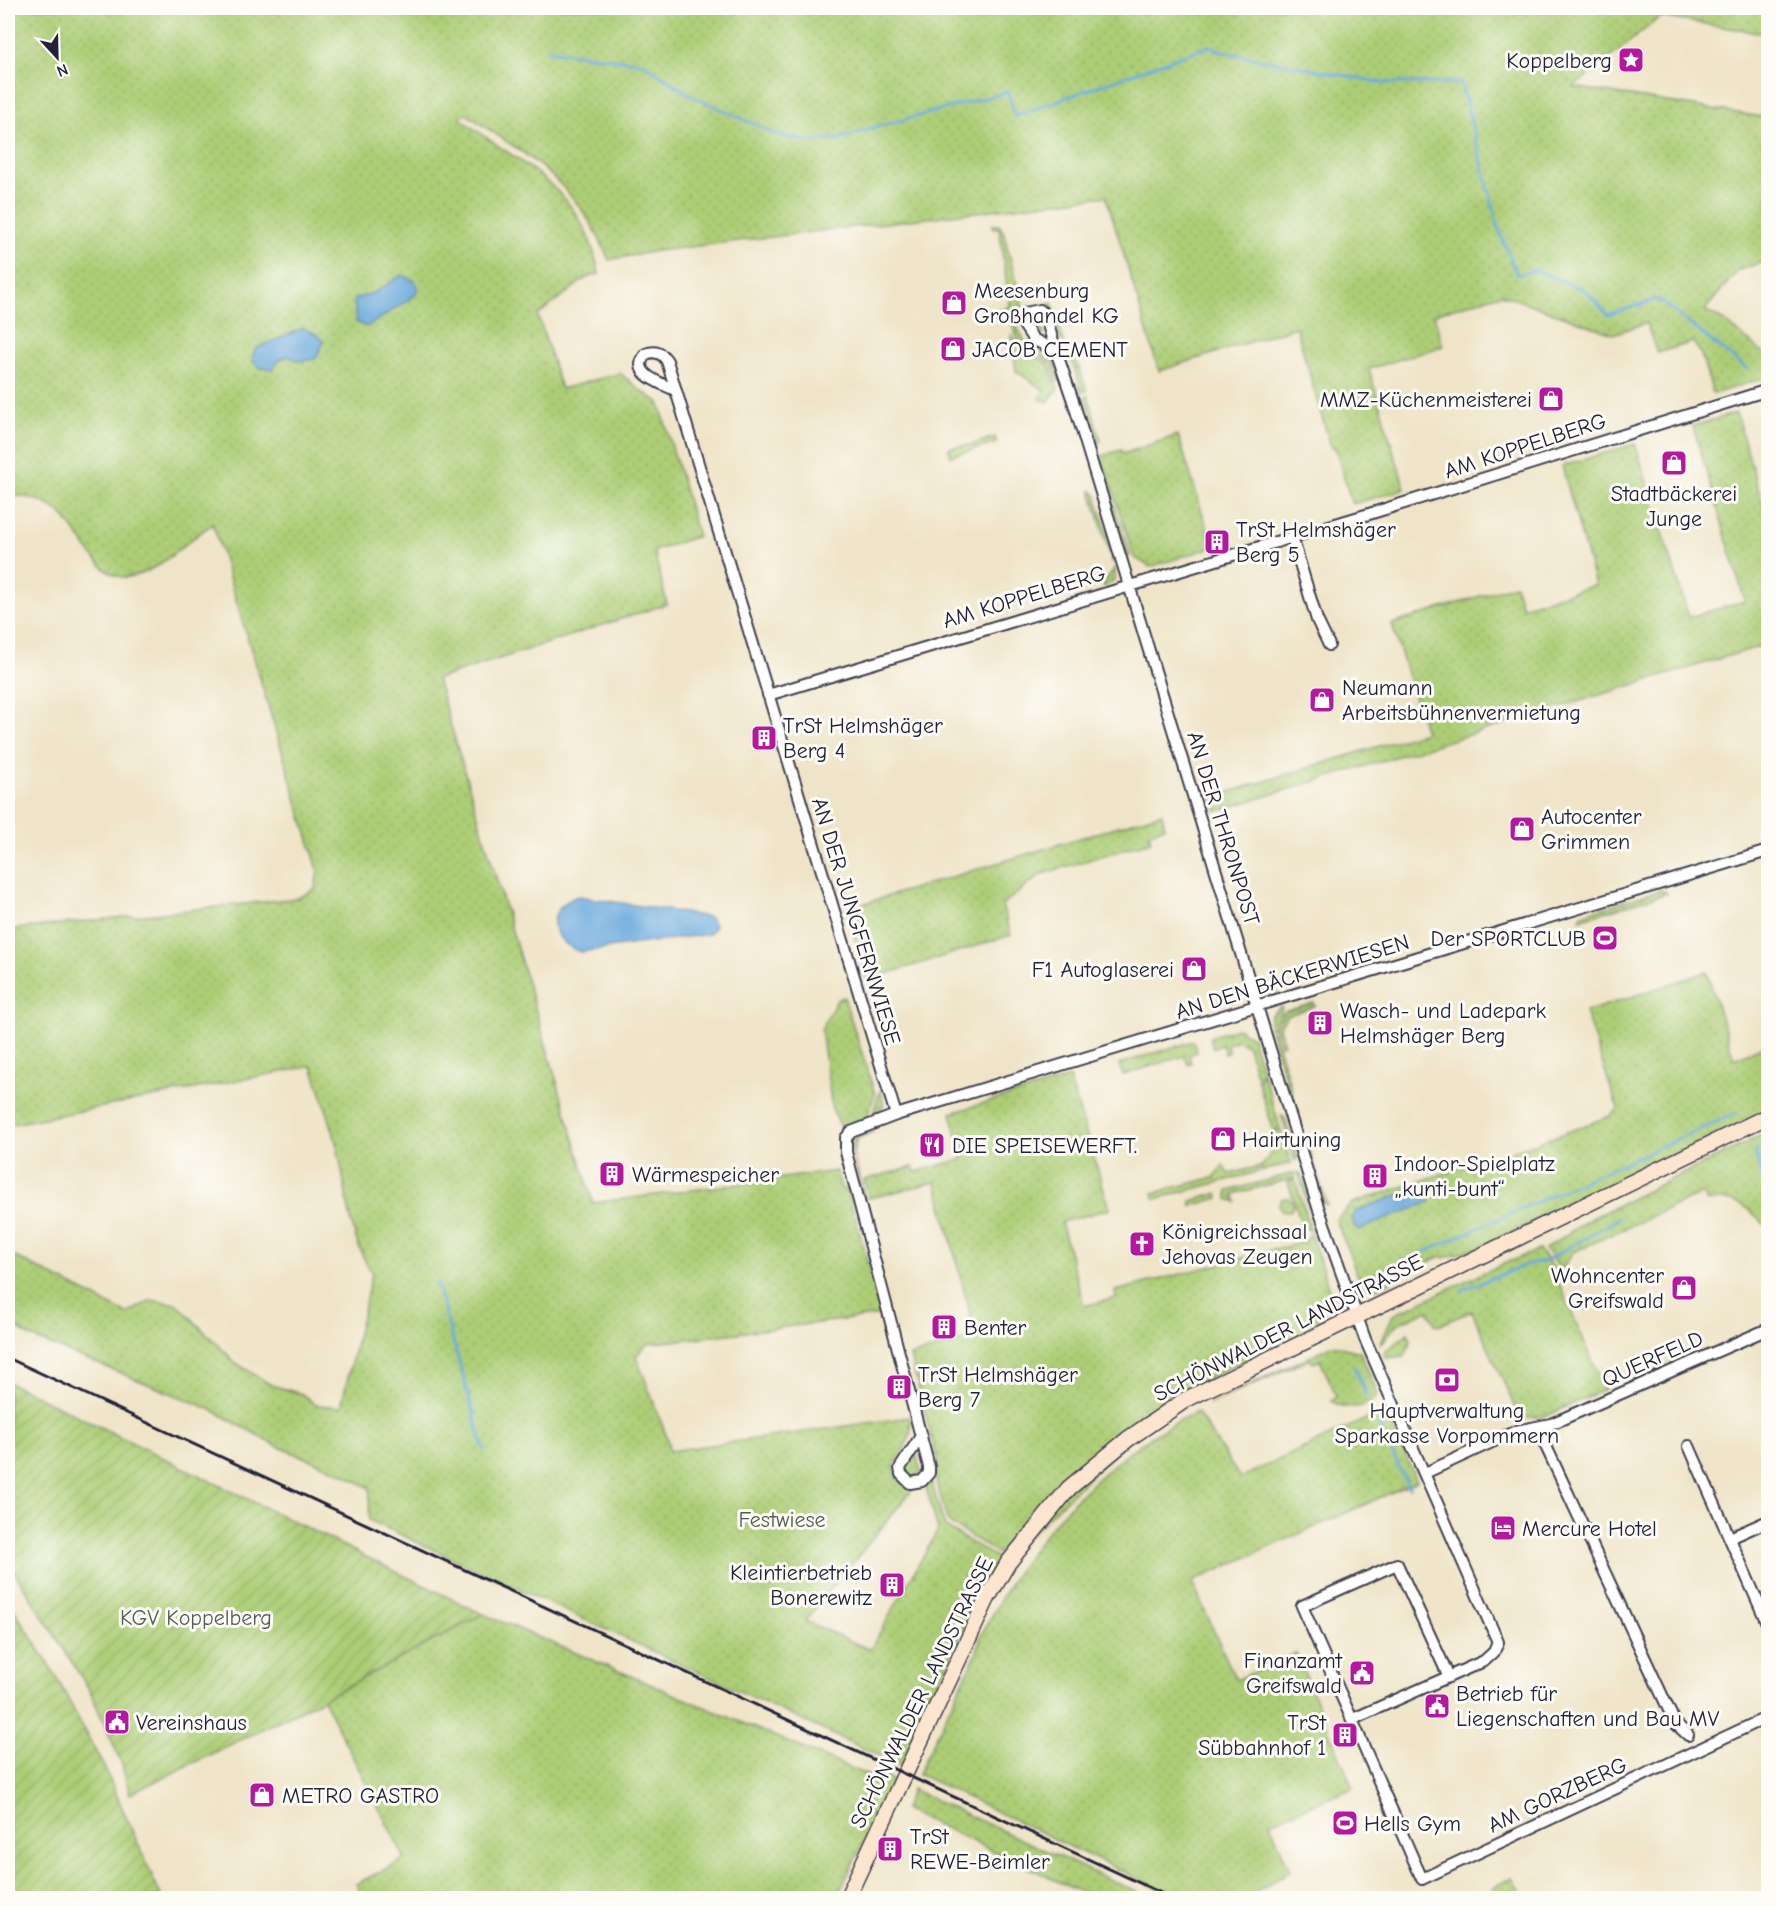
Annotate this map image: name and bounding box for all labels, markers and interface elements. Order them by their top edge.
north arrow [27,27,87,87]
place icon: Koppelberg [1616,45,1646,75]
place label: Koppelberg [1506,48,1612,74]
text: N [54,60,70,80]
place label: Meesenburg Großhandel KG [974,278,1119,329]
shop icon: Meesenburg Großhandel KG [939,288,969,318]
shop icon: JACOB CEMENT [938,334,968,364]
place label: JACOB CEMENT [972,337,1128,363]
shop icon: MMZ-Küchenmeisterei [1536,384,1566,414]
place label: MMZ-Küchenmeisterei [1320,387,1532,413]
street label: AM KOPPELBERG [1441,407,1610,484]
shop icon: Stadtbäckerei Junge [1659,448,1689,478]
place label: Stadtbäckerei Junge [1611,481,1737,532]
place label: TrSt Helmshäger Berg 5 [1236,517,1396,568]
building icon: TrSt Helmshäger Berg 5 [1202,527,1232,557]
street label: AM KOPPELBERG [940,560,1109,634]
place label: Neumann Arbeitsbühnenvermietung [1342,675,1581,726]
shop icon: Neumann Arbeitsbühnenvermietung [1307,685,1337,715]
place label: TrSt Helmshäger Berg 4 [783,713,943,764]
building icon: TrSt Helmshäger Berg 4 [749,723,779,753]
street label: AN DER THRONPOST [1181,728,1265,929]
street label: AN DER JUNGFERNWIESE [806,794,906,1048]
place label: Autocenter Grimmen [1541,804,1642,855]
shop icon: Autocenter Grimmen [1507,814,1537,844]
sports icon: Der SPORTCLUB [1590,923,1620,953]
place label: Der SPORTCLUB [1430,926,1586,952]
street label: AN DEN BÄCKERWIESEN [1172,929,1412,1025]
shop icon: F1 Autoglaserei [1179,954,1209,984]
place label: F1 Autoglaserei [1032,957,1174,983]
place label: Wasch- und Ladepark Helmshäger Berg [1340,998,1546,1049]
building icon: Wasch- und Ladepark Helmshäger Berg [1305,1008,1335,1038]
shop icon: Hairtuning [1208,1124,1238,1154]
place label: Hairtuning [1242,1127,1342,1153]
restaurant icon: DIE SPEISEWERFT. [917,1130,947,1160]
place label: DIE SPEISEWERFT. [952,1133,1137,1159]
place label: Indoor-Spielplatz „kunti-bunt“ [1394,1151,1555,1202]
building icon: Wärmespeicher [597,1159,627,1189]
building icon: Indoor-Spielplatz „kunti-bunt“ [1360,1161,1390,1191]
place label: Wärmespeicher [632,1162,779,1188]
place label: Königreichssaal Jehovas Zeugen [1162,1219,1313,1270]
church icon: Königreichssaal Jehovas Zeugen [1127,1229,1157,1259]
street label: SCHÖNWALDER LANDSTRASSE [1150,1249,1427,1407]
place label: Wohncenter Greifswald [1551,1263,1664,1314]
shop icon: Wohncenter Greifswald [1669,1273,1699,1303]
building icon: Benter [929,1312,959,1342]
place label: Benter [964,1315,1027,1341]
street label: QUERFELD [1598,1325,1707,1393]
place label: TrSt Helmshäger Berg 7 [918,1362,1078,1413]
bank icon: Hauptverwaltung Sparkasse Vorpommern [1432,1365,1462,1395]
building icon: TrSt Helmshäger Berg 7 [884,1372,914,1402]
place label: Hauptverwaltung Sparkasse Vorpommern [1335,1398,1559,1449]
park label: Festwiese [738,1507,826,1533]
hotel icon: Mercure Hotel [1488,1513,1518,1543]
place label: Mercure Hotel [1522,1516,1657,1542]
street label: SCHÖNWALDER LANDSTRASSE [845,1553,999,1832]
place label: Kleintierbetrieb Bonerewitz [730,1560,872,1611]
building icon: Kleintierbetrieb Bonerewitz [877,1570,907,1600]
park label: KGV Koppelberg [120,1605,272,1631]
place label: Finanzamt Greifswald [1244,1648,1343,1699]
public building icon: Finanzamt Greifswald [1347,1658,1377,1688]
place label: Betrieb für Liegenschaften und Bau MV [1456,1681,1719,1732]
public building icon: Betrieb für Liegenschaften und Bau MV [1422,1691,1452,1721]
public building icon: Vereinshaus [102,1707,132,1737]
place label: Vereinshaus [136,1710,247,1736]
place label: TrSt Sübbahnhof 1 [1198,1710,1327,1761]
building icon: TrSt Sübbahnhof 1 [1330,1720,1360,1750]
street label: AM GORZBERG [1484,1751,1631,1838]
shop icon: METRO GASTRO [247,1780,277,1810]
place label: METRO GASTRO [282,1783,439,1809]
sports icon: Hells Gym [1330,1808,1360,1838]
place label: Hells Gym [1364,1811,1461,1837]
place label: TrSt REWE-Beimler [910,1824,1050,1875]
building icon: TrSt REWE-Beimler [875,1834,905,1864]

